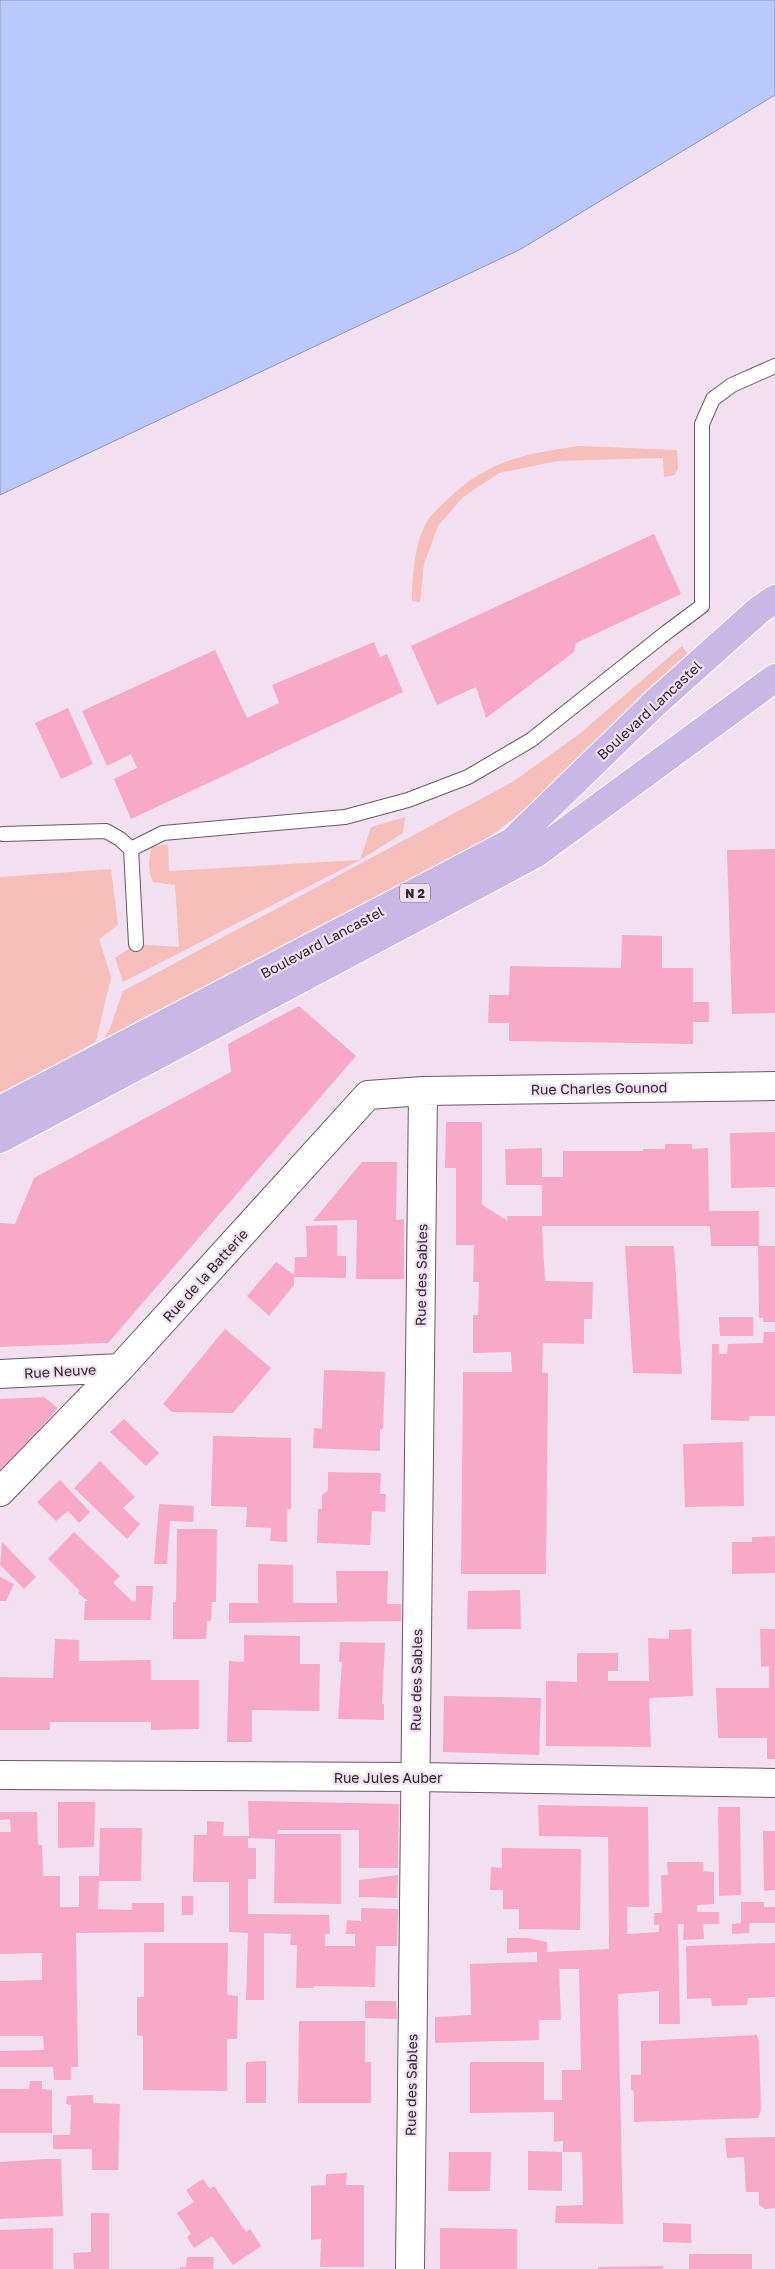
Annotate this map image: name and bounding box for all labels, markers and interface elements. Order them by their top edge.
street label: Boulevard Lancastel [593,657,705,763]
road number: N 2 [400,884,430,902]
street label: Boulevard Lancastel [258,902,386,982]
street label: Rue Charles Gounod [531,1078,667,1098]
street label: Rue des Sables [412,1224,430,1326]
street label: Rue de la Batterie [159,1225,251,1325]
street label: Rue Neuve [23,1361,97,1381]
street label: Rue des Sables [407,1629,425,1731]
street label: Rue Jules Auber [334,1769,443,1786]
street label: Rue des Sables [402,2034,420,2136]

